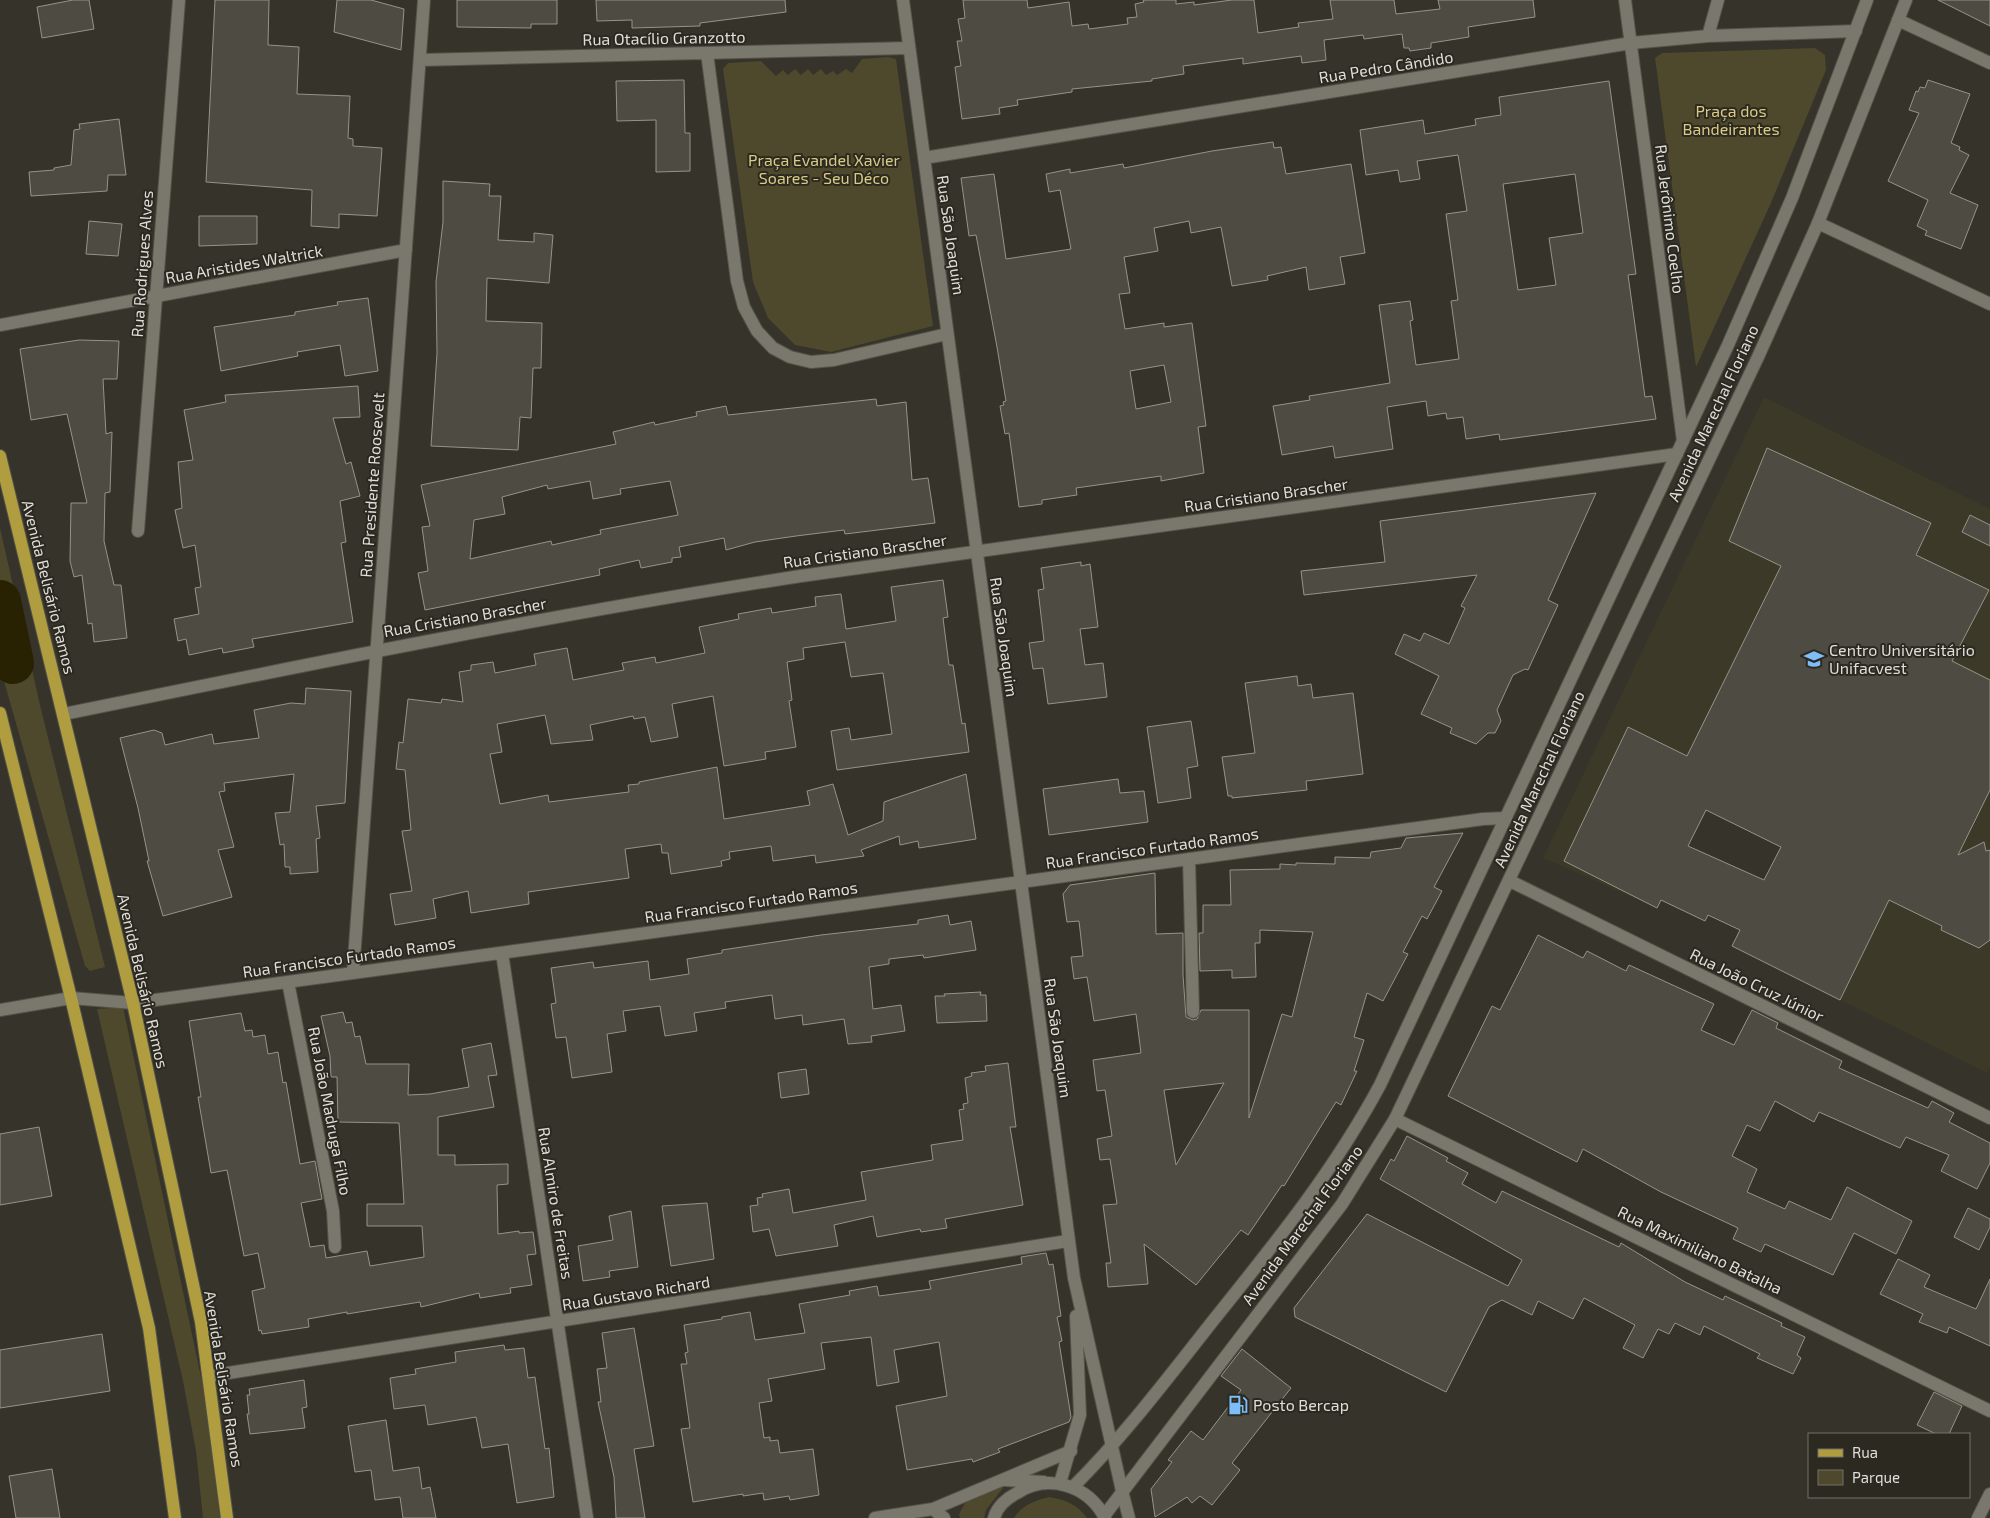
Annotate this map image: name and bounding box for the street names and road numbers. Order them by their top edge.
street label: Rua Otacílio Granzotto [582,27,746,48]
street label: Rua Pedro Cândido [1317,46,1455,87]
street label: Rua Jerônimo Coelho [1652,143,1689,295]
street label: Rua São Joaquim [934,174,969,296]
street label: Rua Rodrigues Alves [127,190,156,338]
street label: Rua Aristides Waltrick [164,240,324,287]
street label: Avenida Marechal Floriano [1663,321,1762,504]
street label: Rua Presidente Roosevelt [356,392,387,578]
street label: Rua Cristiano Brascher [1183,474,1350,515]
street label: Avenida Belisário Ramos [19,498,80,676]
street label: Rua Cristiano Brascher [782,530,949,571]
street label: Rua São Joaquim [987,576,1022,698]
street label: Rua Cristiano Brascher [382,593,548,640]
street label: Avenida Marechal Floriano [1489,687,1588,870]
street label: Rua Francisco Furtado Ramos [1044,823,1260,872]
street label: Rua Francisco Furtado Ramos [643,877,859,926]
street label: Avenida Belisário Ramos [114,892,173,1070]
street label: Rua Francisco Furtado Ramos [241,932,457,981]
street label: Rua João Cruz Júnior [1687,944,1828,1025]
street label: Rua São Joaquim [1041,977,1076,1099]
street label: Rua João Madruga Filho [305,1025,356,1197]
street label: Rua Almiro de Freitas [535,1125,578,1280]
street label: Avenida Marechal Floriano [1237,1141,1366,1308]
street label: Rua Maximiliano Batalha [1615,1201,1785,1298]
street label: Rua Gustavo Richard [560,1271,711,1314]
street label: Avenida Belisário Ramos [201,1289,248,1469]

